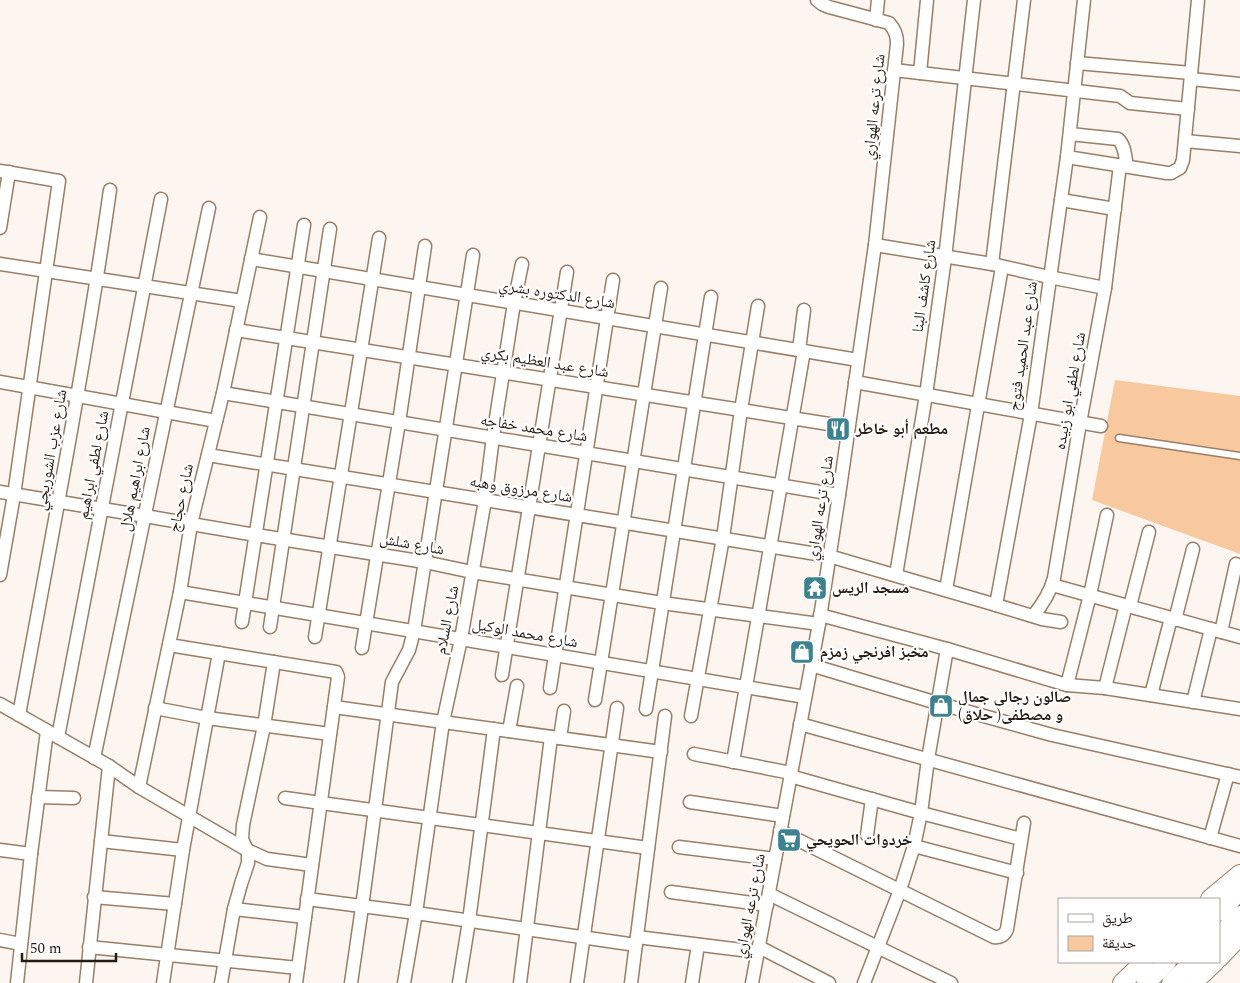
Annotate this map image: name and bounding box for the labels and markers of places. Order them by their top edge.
restaurant icon: مطعم أبو خاطر [825,416,851,442]
place label: مطعم أبو خاطر [855,417,948,441]
temple icon: مسجد الريس [802,575,828,601]
place label: مسجد الريس [832,576,909,600]
shop icon: مخبز افرنجي زمزم [789,639,815,665]
place label: مخبز افرنجي زمزم [820,640,929,664]
place label: صالون رجالي جمال و مصطفى( حلاق) [958,685,1071,727]
shop icon: صالون رجالي جمال و مصطفى( حلاق) [928,693,954,719]
supermarket icon: خردوات الحويحي [776,827,802,853]
place label: خردوات الحويحي [806,828,912,852]

